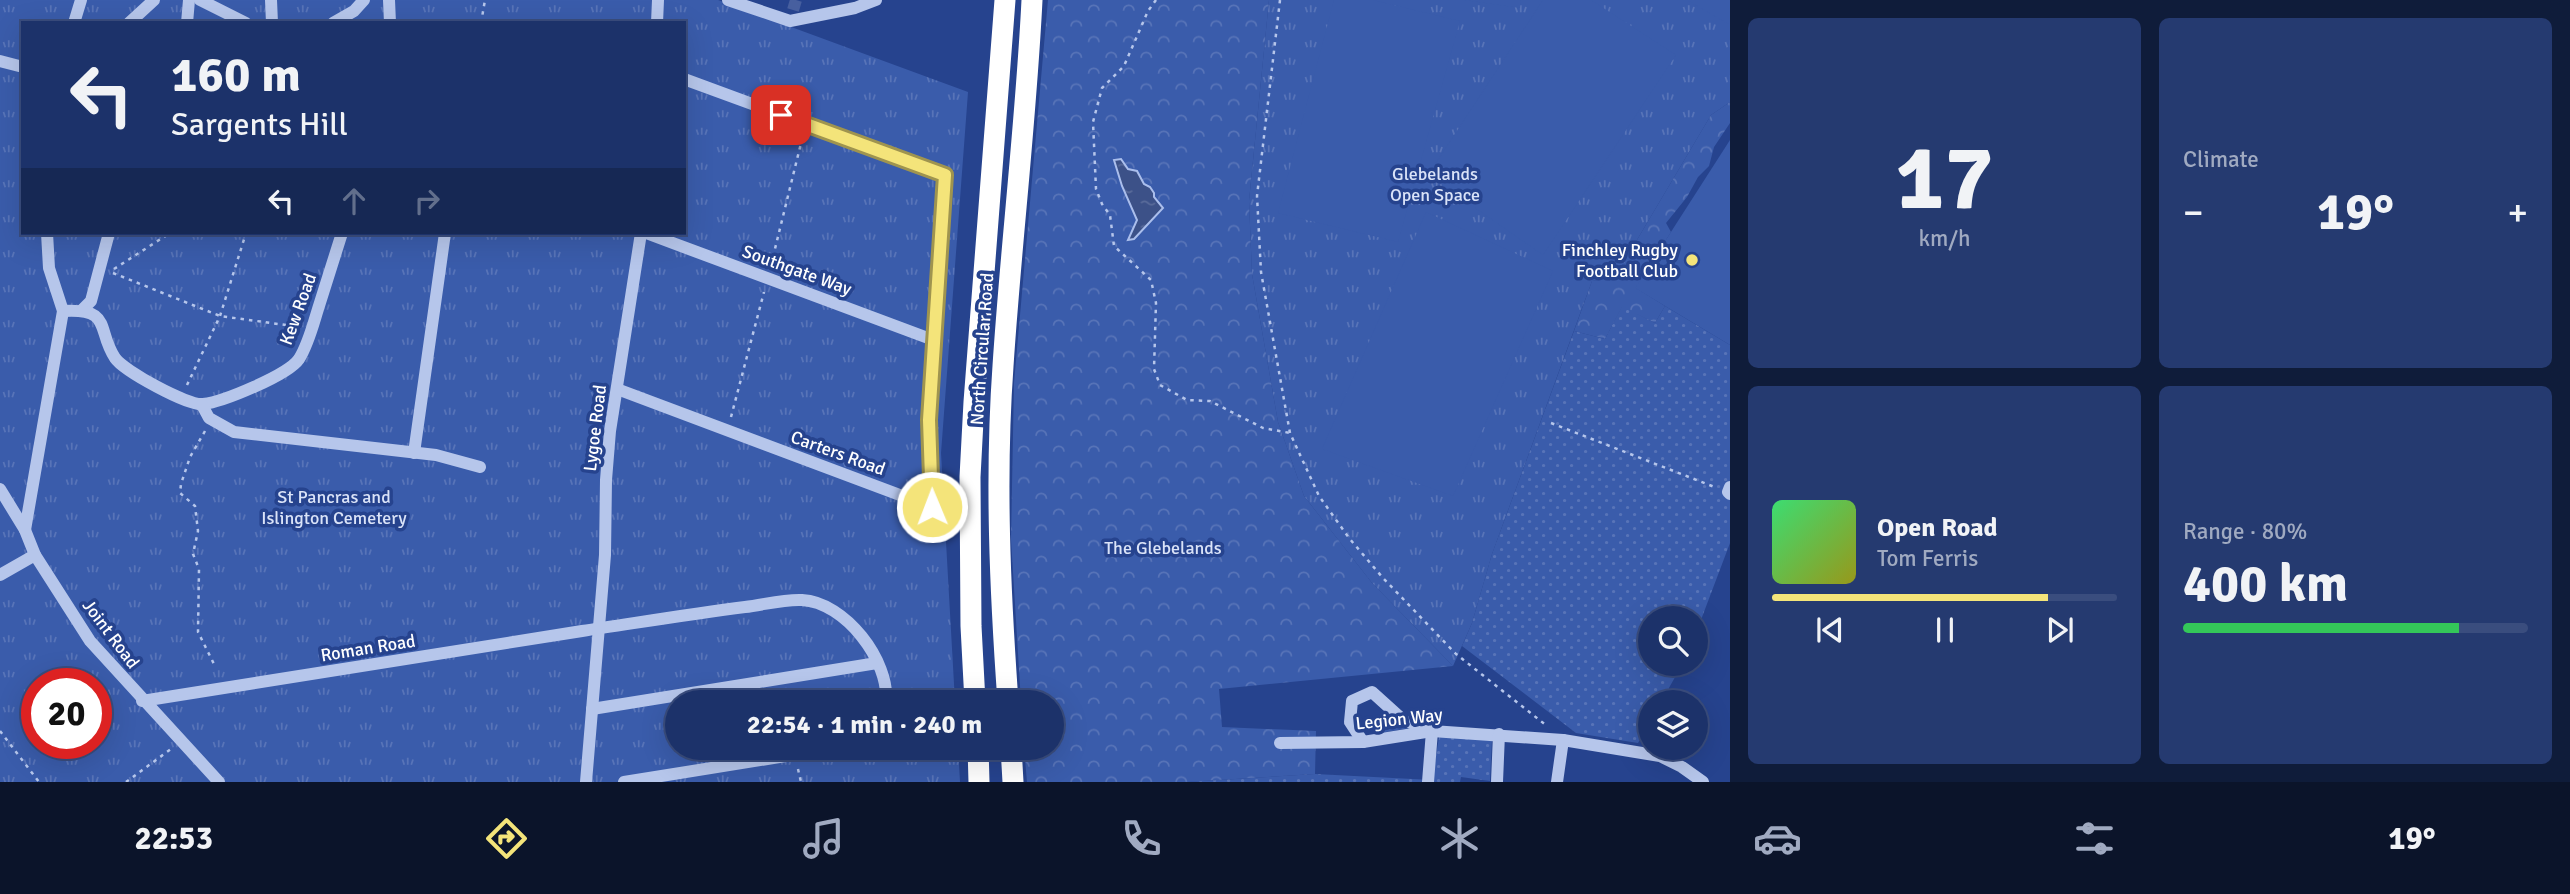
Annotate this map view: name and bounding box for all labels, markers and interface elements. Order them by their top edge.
text: 160 m [171,45,301,105]
icon: left [56,49,147,140]
pin [751,85,811,145]
icon: arrive [762,96,800,134]
text: Sargents Hill [171,105,348,144]
text: 17 [1895,122,1994,235]
text: Climate [2183,145,2259,174]
park label: Glebelands Open Space [1390,163,1480,206]
text: 19° [2317,180,2394,244]
icon: left [262,182,300,220]
icon: ahead [335,182,373,220]
icon: right [408,182,446,220]
text: − [2183,189,2204,236]
text: + [2507,189,2528,236]
text: km/h [1918,224,1971,253]
place label: Finchley Rugby Football Club [1562,239,1679,282]
street label: Southgate Way [739,240,855,300]
marker: Finchley Rugby Football Club [1684,252,1700,268]
street label: Kew Road [275,270,321,348]
street label: North Circular Road [966,272,998,426]
street label: Lygoe Road [579,383,611,473]
street label: Carters Road [788,426,888,480]
position arrow [895,470,969,544]
park label: St Pancras and Islington Cemetery [261,486,407,529]
text: Open Road [1877,512,1998,544]
text: Range · 80% [2183,517,2307,546]
park label: The Glebelands [1104,537,1222,559]
text: Tom Ferris [1877,544,1978,573]
text: 400 km [2183,552,2348,616]
street label: Joint Road [78,595,144,673]
map controls [1638,606,1708,760]
button: search [1638,606,1708,676]
icon: previous [1811,611,1849,649]
icon: pause [1926,611,1964,649]
icon: next [2041,611,2079,649]
street label: Roman Road [319,630,417,666]
speed limit sign: 20 [21,668,112,759]
button: layers [1638,690,1708,760]
street label: Legion Way [1354,703,1444,735]
text: 22:54 · 1 min · 240 m [747,709,982,741]
icon: directions [482,814,531,863]
icon: music [799,814,848,863]
icon: phone [1117,814,1166,863]
icon: climate [1435,814,1484,863]
icon: car [1753,814,1802,863]
icon: filters [2070,814,2119,863]
text: 22:53 [134,819,213,858]
text: 19° [2388,819,2436,858]

